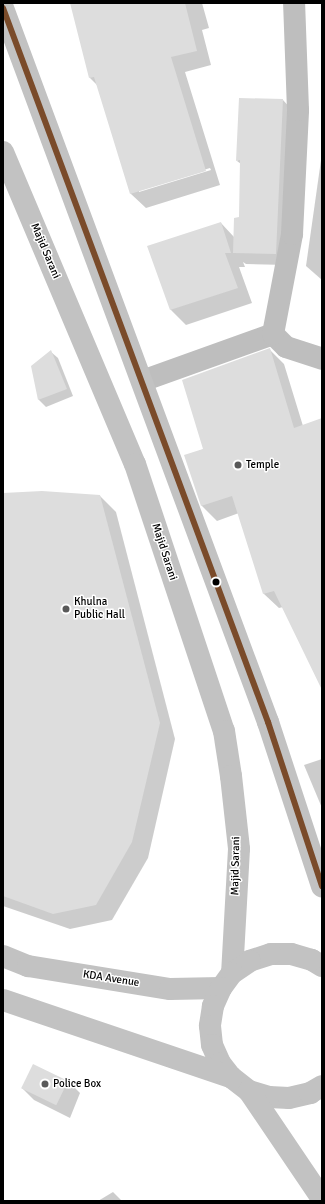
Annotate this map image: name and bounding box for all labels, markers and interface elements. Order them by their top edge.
street label: Majid Sarani [27,221,63,281]
place label: Temple [246,458,279,472]
marker: Temple [233,460,243,470]
street label: Majid Sarani [149,522,179,582]
unlabelled marker [211,577,221,587]
place label: Khulna Public Hall [74,596,125,622]
marker: Khulna Public Hall [61,604,71,614]
street label: Majid Sarani [229,836,243,896]
street label: KDA Avenue [82,968,140,990]
place label: Police Box [53,1077,101,1091]
marker: Police Box [40,1079,50,1089]

